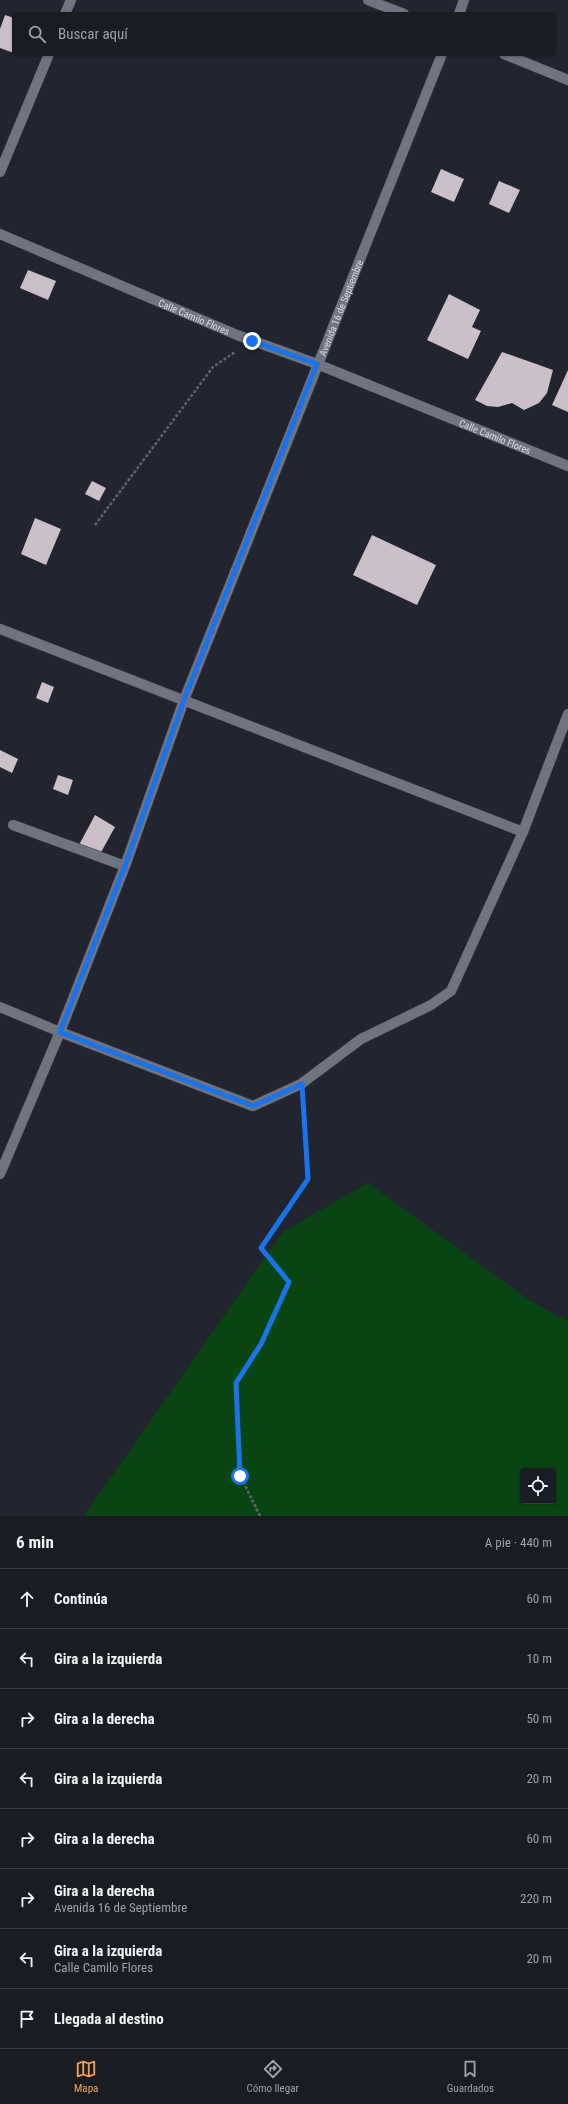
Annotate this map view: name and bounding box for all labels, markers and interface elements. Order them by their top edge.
search box [12,12,556,56]
icon: search [26,23,48,45]
text: Buscar aquí [58,25,128,43]
street label: Avenida 16 de Septiembre [317,258,365,358]
street label: Calle Camilo Flores [157,297,232,337]
route end [243,332,261,350]
street label: Calle Camilo Flores [458,417,533,456]
route start [231,1467,249,1485]
map controls [520,1468,556,1504]
button: locate [520,1468,556,1504]
text: 6 min [16,1532,54,1552]
text: A pie · 440 m [485,1535,552,1550]
icon: ahead [16,1588,38,1610]
text: Continúa [54,1590,108,1608]
text: 60 m [526,1591,552,1606]
icon: left [16,1648,38,1670]
text: Gira a la izquierda [54,1650,162,1668]
text: 10 m [526,1651,552,1666]
icon: right [16,1708,38,1730]
text: Gira a la derecha [54,1710,155,1728]
text: 50 m [526,1711,552,1726]
icon: left [16,1768,38,1790]
text: Gira a la izquierda [54,1770,162,1788]
text: 20 m [526,1771,552,1786]
icon: right [16,1828,38,1850]
text: Gira a la derecha [54,1830,155,1848]
text: 60 m [526,1831,552,1846]
text: Gira a la derecha [54,1882,155,1900]
icon: right [16,1888,38,1910]
text: 220 m [520,1891,552,1906]
text: Avenida 16 de Septiembre [54,1900,187,1915]
text: Gira a la izquierda [54,1942,162,1960]
icon: left [16,1948,38,1970]
text: 20 m [526,1951,552,1966]
text: Calle Camilo Flores [54,1960,153,1975]
icon: arrive [16,2008,38,2030]
text: Llegada al destino [54,2010,164,2028]
tab: Mapa [74,2058,98,2095]
tab: Cómo llegar [246,2058,299,2095]
tab: Guardados [447,2058,494,2095]

